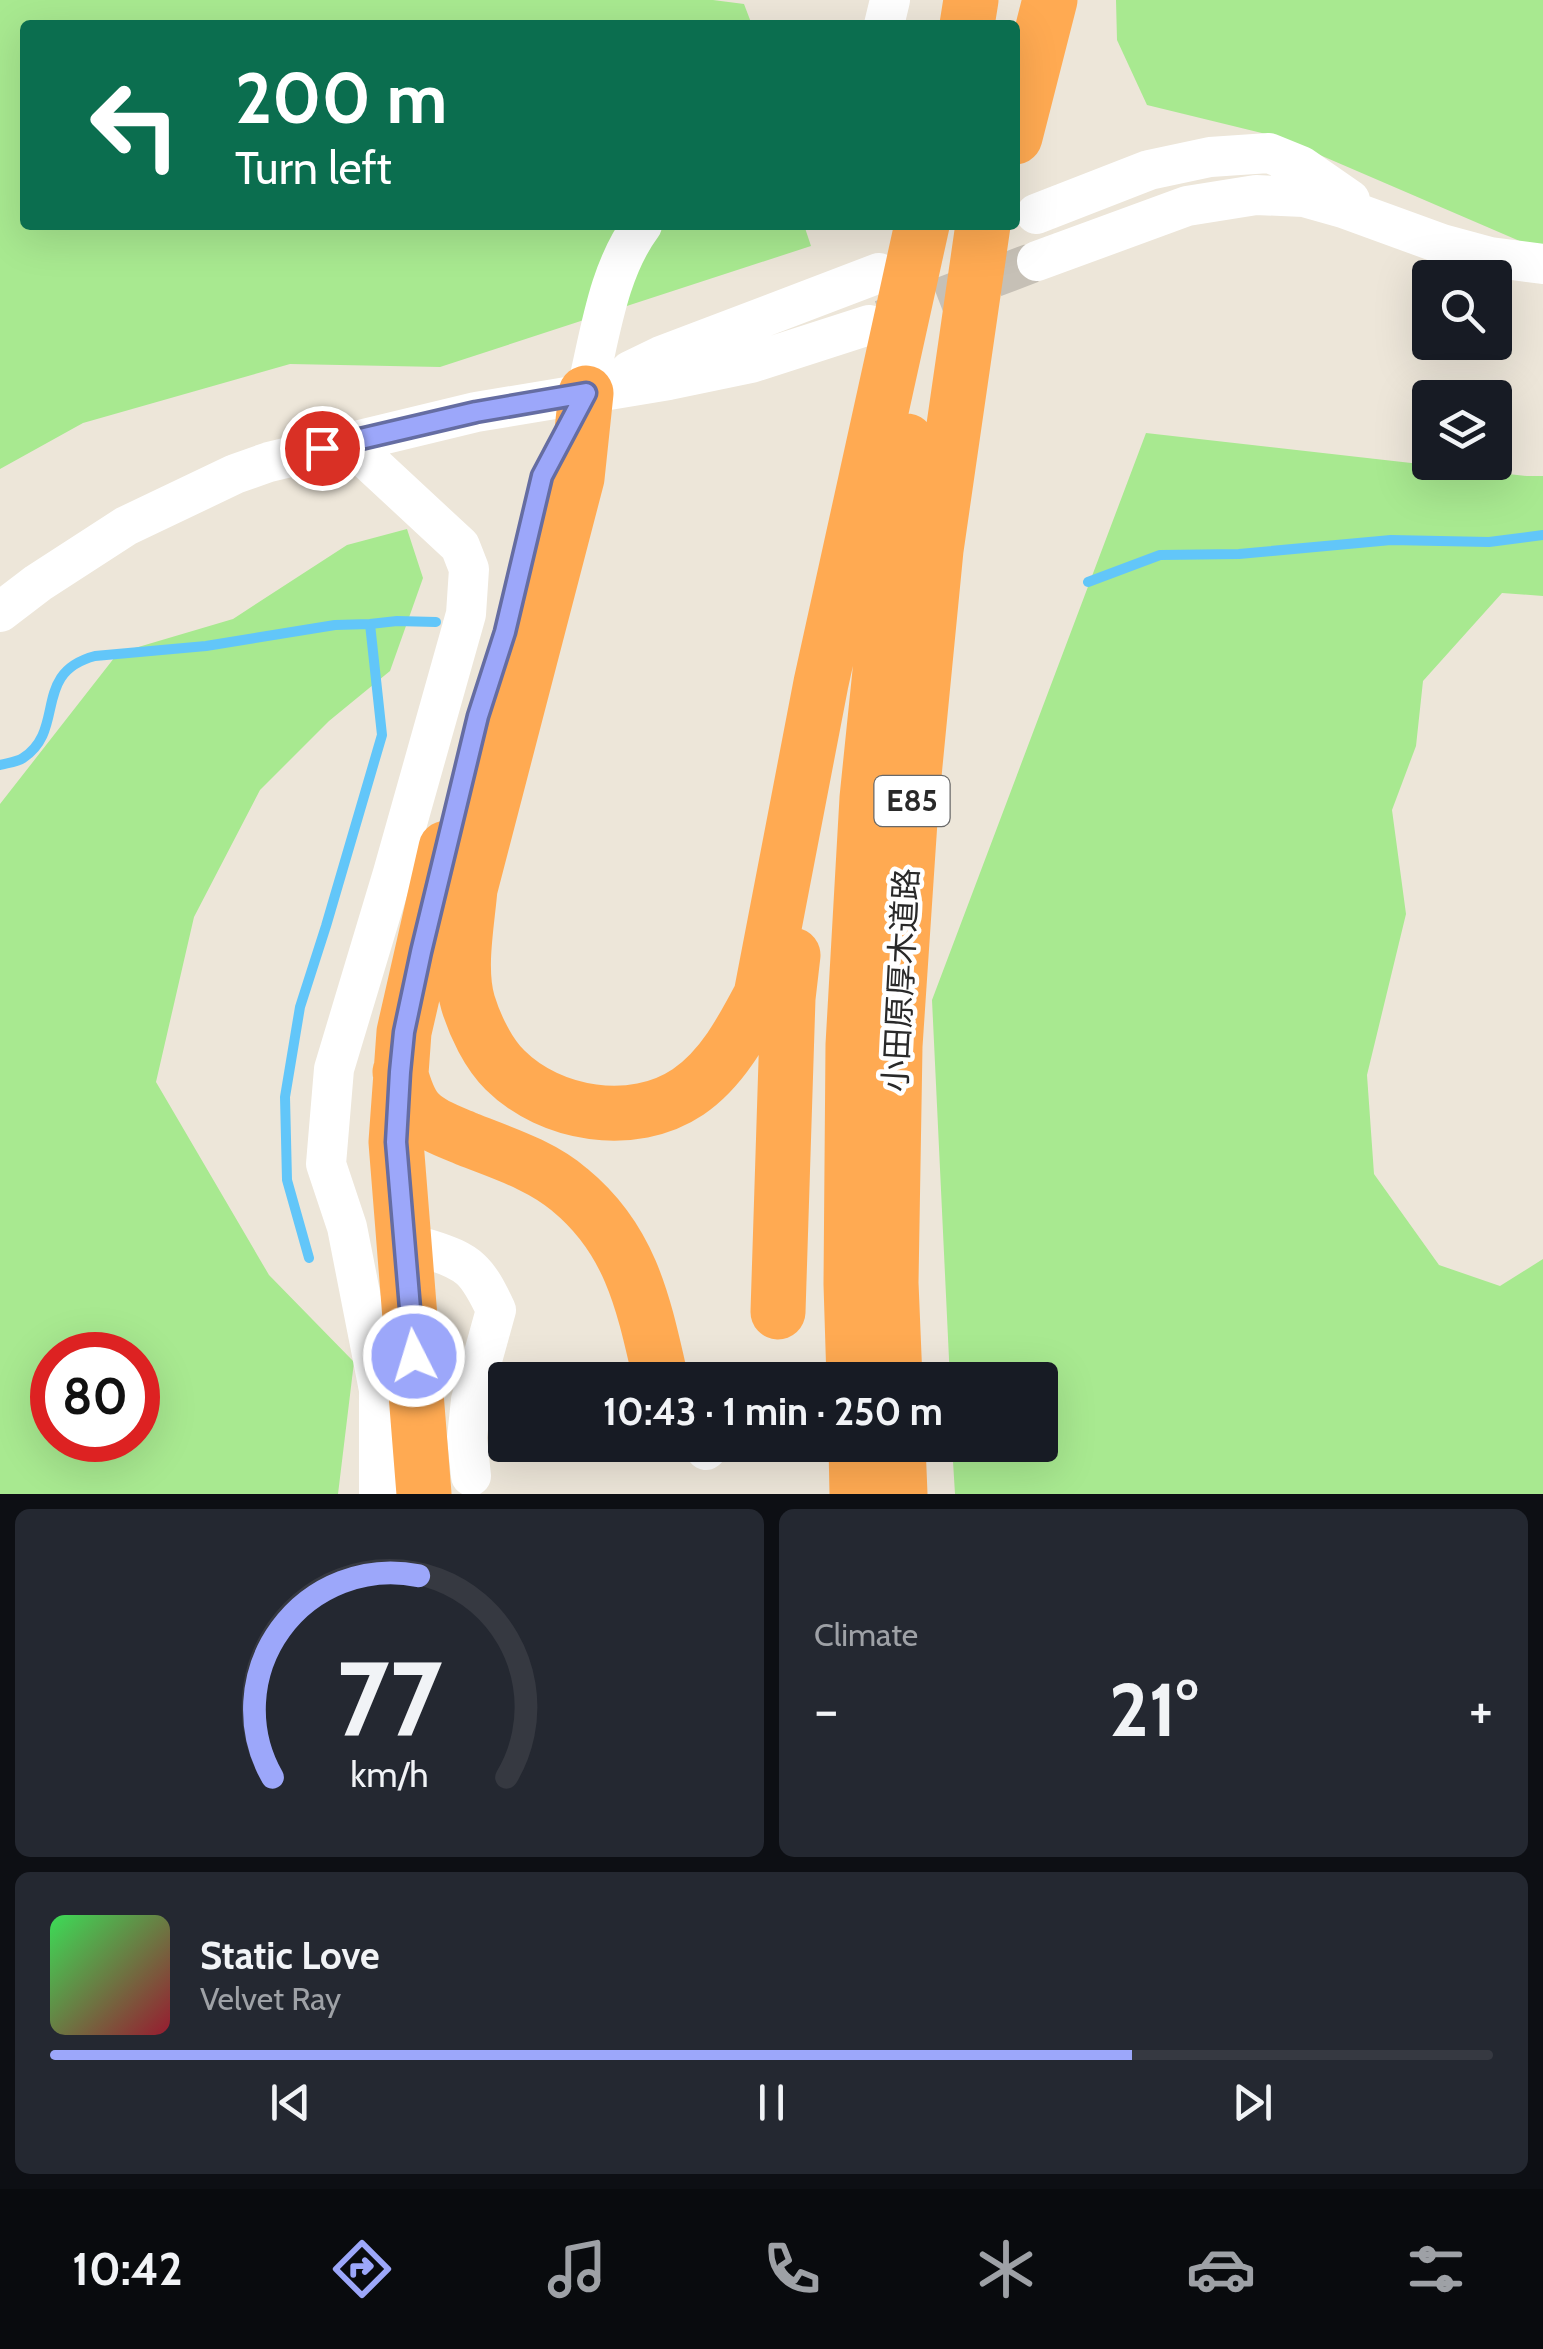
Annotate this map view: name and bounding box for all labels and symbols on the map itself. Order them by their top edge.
pin [280,406,365,491]
road number: E85 [874,776,950,826]
street label: 小田原厚木道路 [875,867,926,1093]
position arrow [362,1304,466,1408]
speed limit sign: 80 [30,1332,160,1462]

